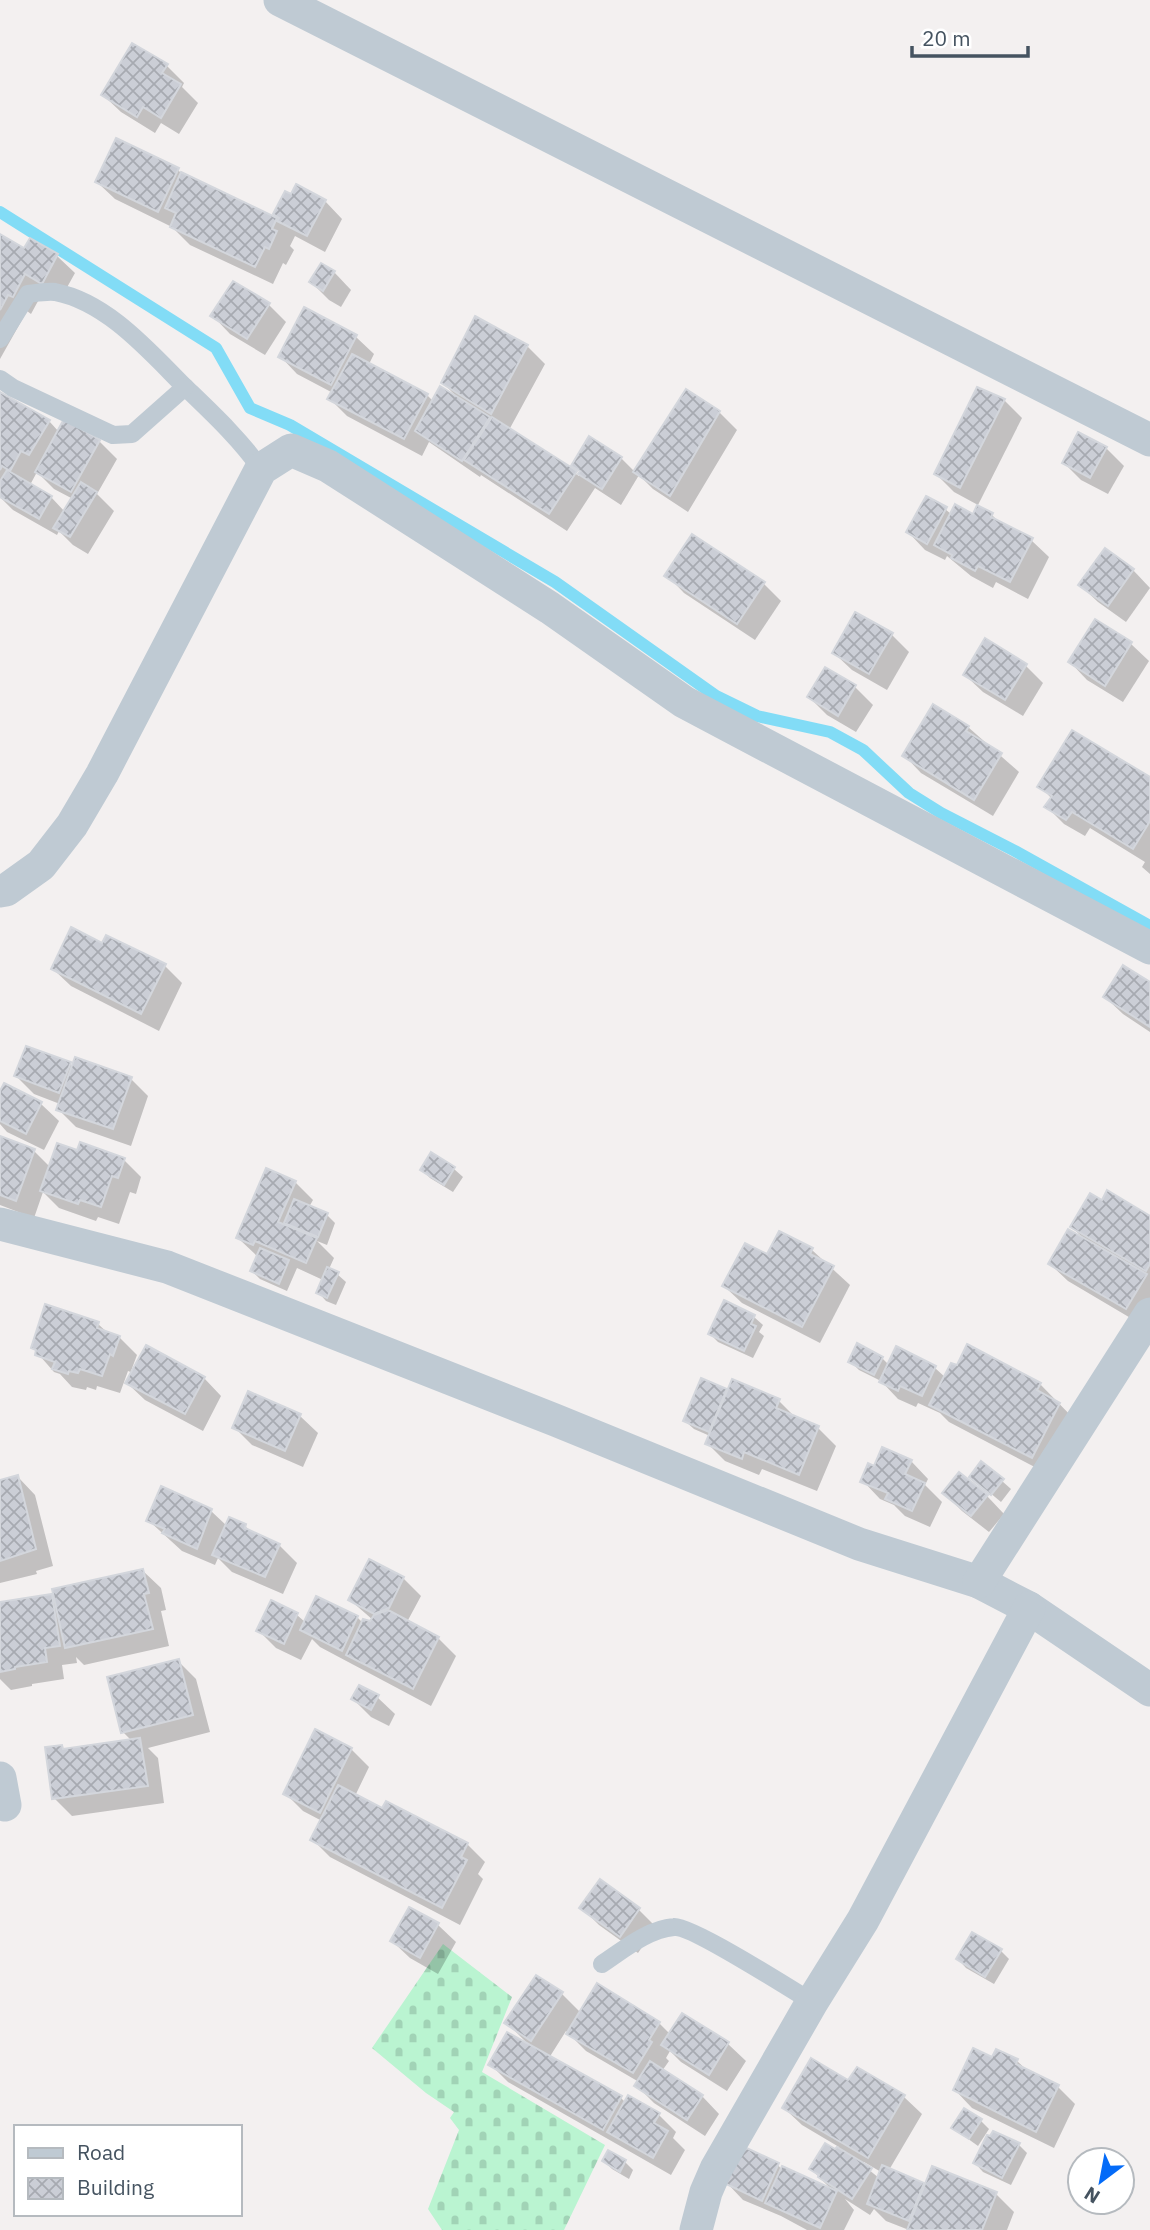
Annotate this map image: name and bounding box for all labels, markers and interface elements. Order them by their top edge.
scale bar [912,14,1028,58]
text: 20 m [922,24,971,52]
legend [14,2125,242,2216]
text: Road [77,2138,125,2166]
north arrow [1066,2146,1136,2216]
text: Building [77,2173,154,2201]
text: N [1080,2182,1104,2209]

